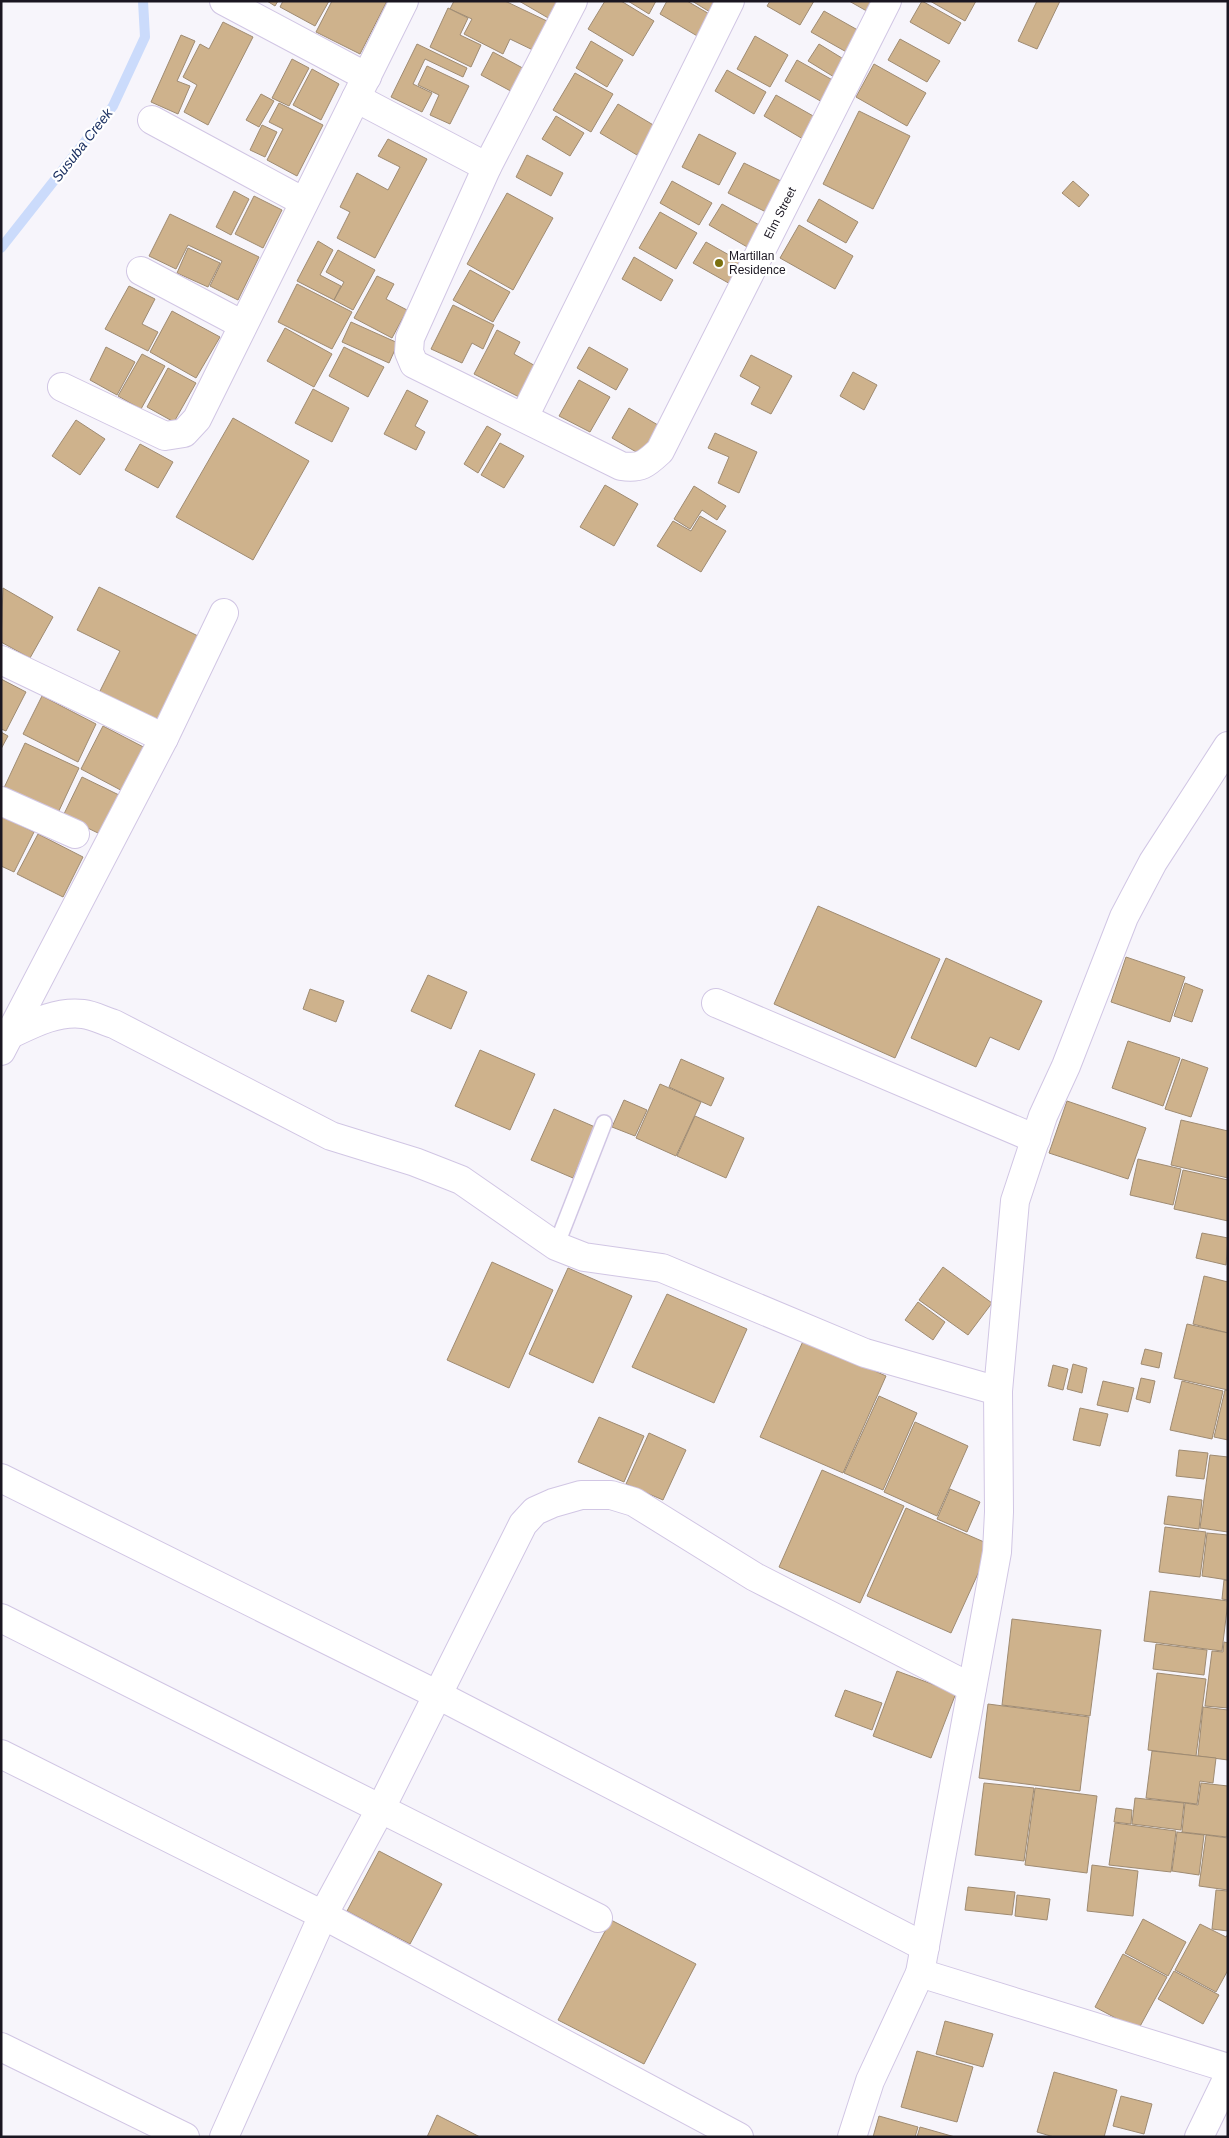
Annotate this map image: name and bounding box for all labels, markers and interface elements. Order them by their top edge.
water label: Susuba Creek [48,104,116,185]
street label: Elm Street [761,184,799,241]
place label: Martillan Residence [729,249,786,277]
marker: Martillan Residence [713,257,725,269]

